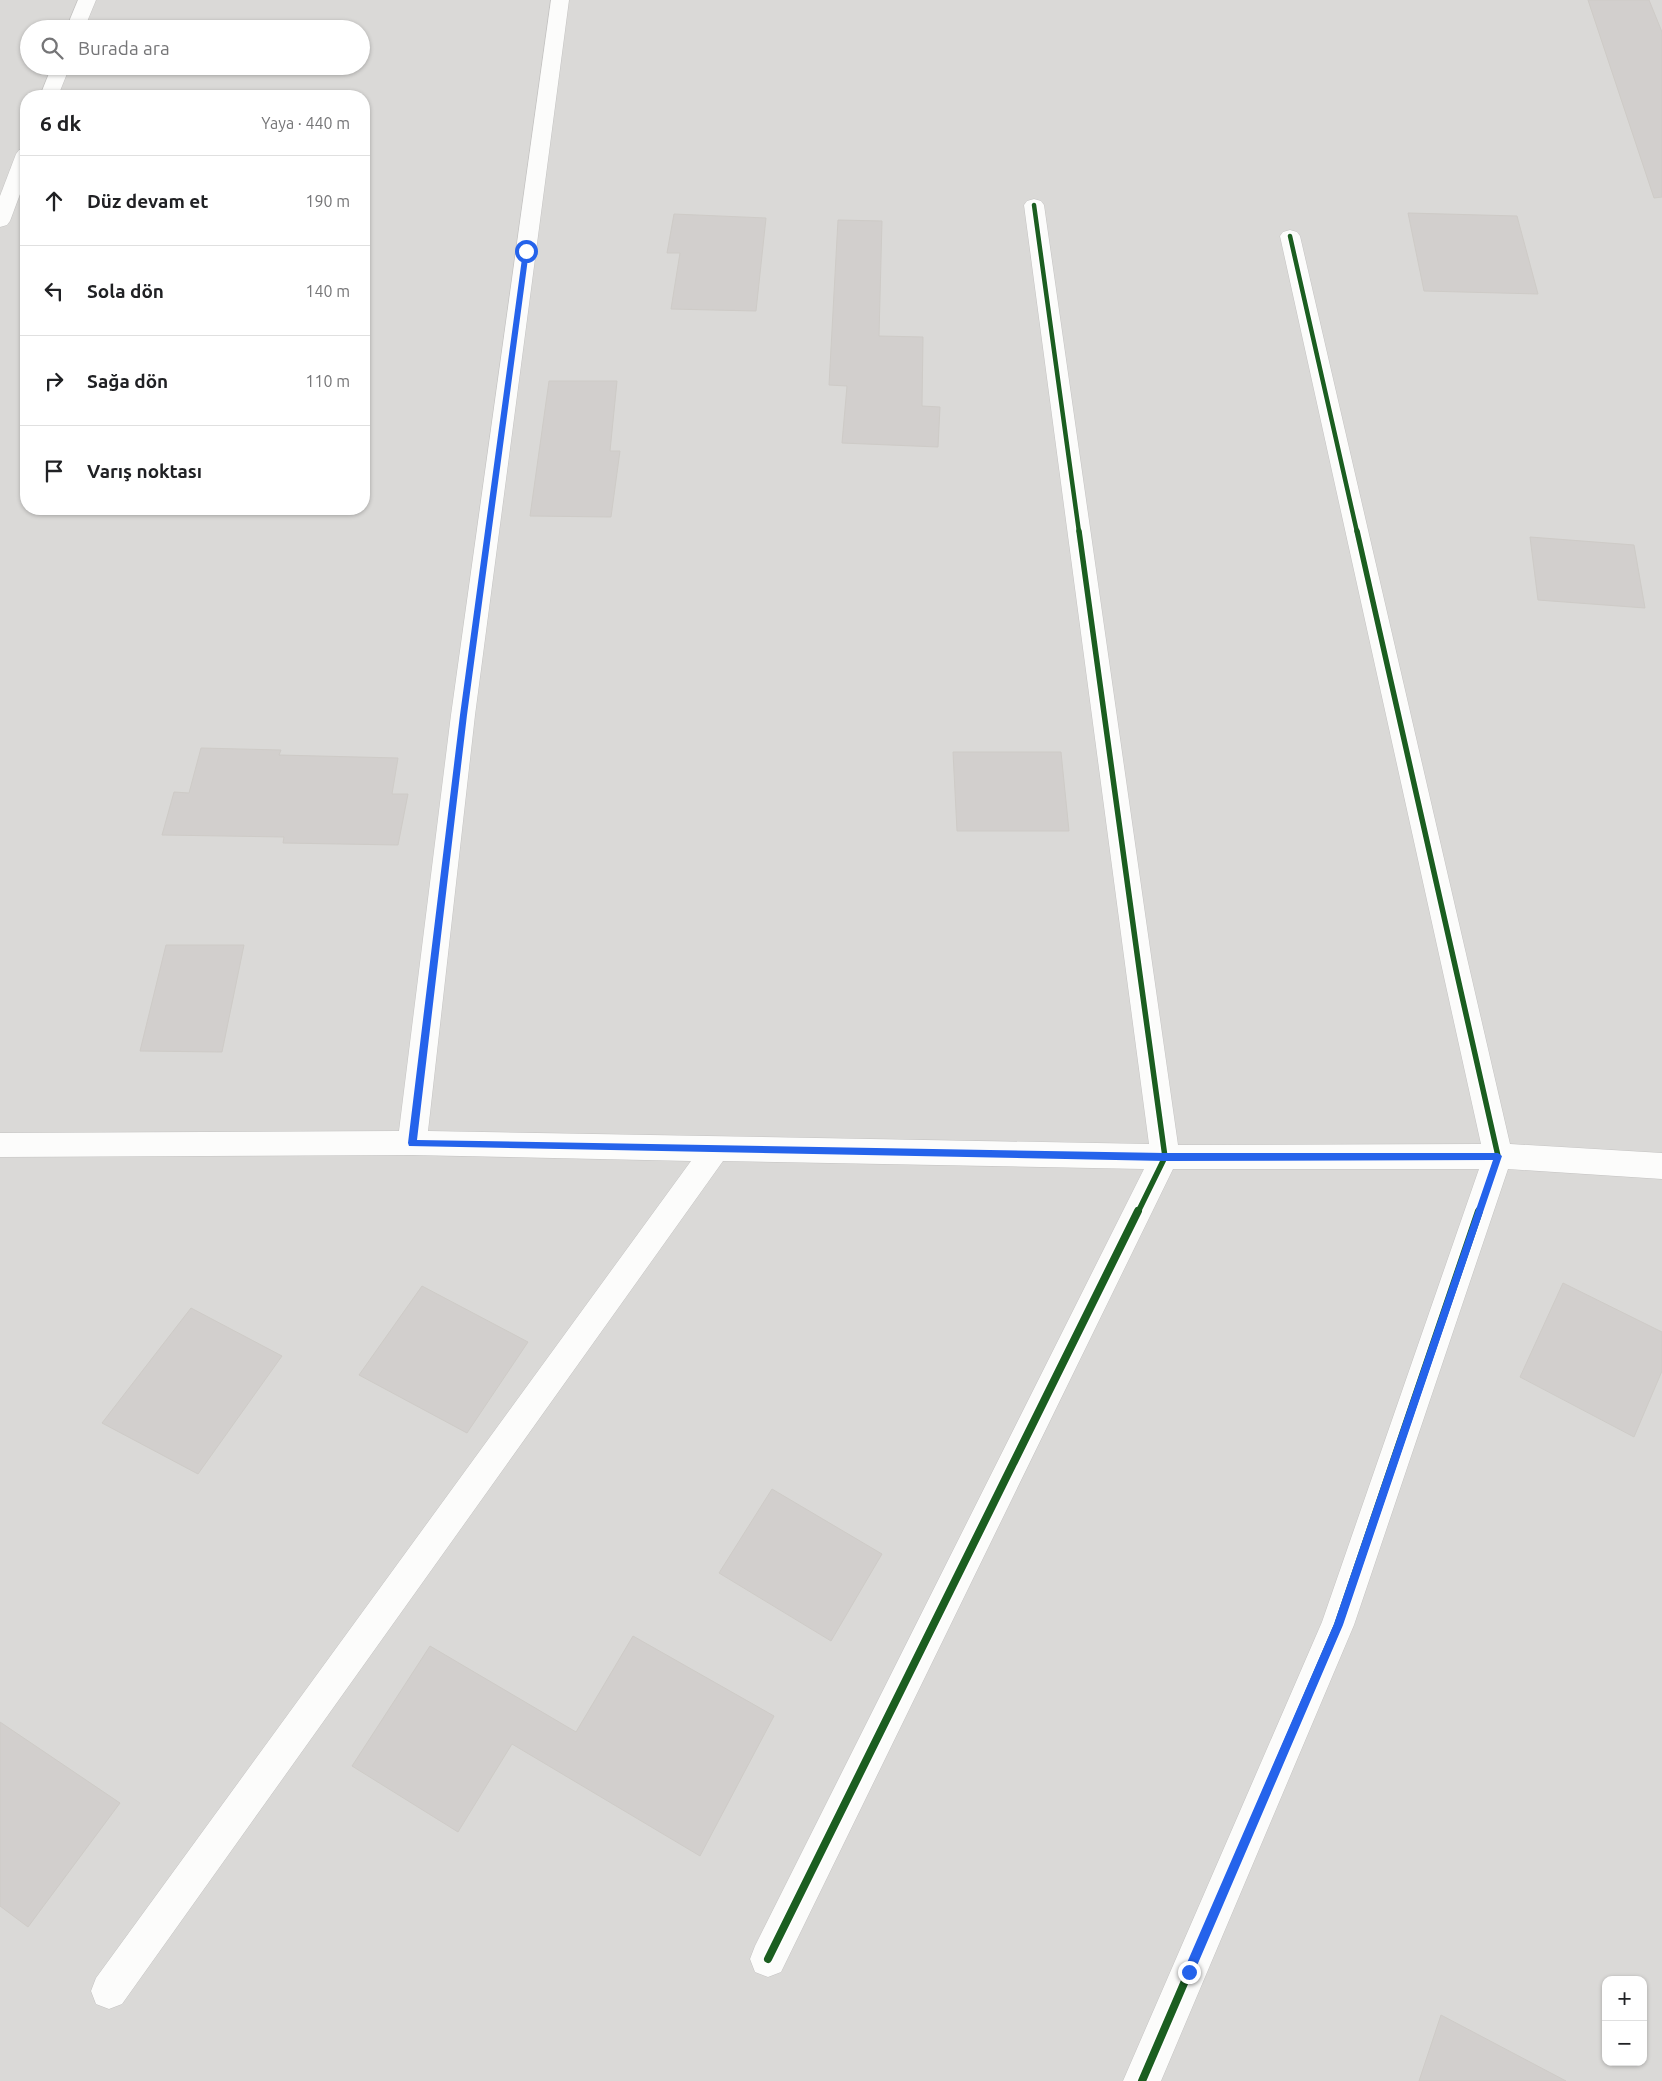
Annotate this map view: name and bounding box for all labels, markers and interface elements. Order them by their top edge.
search box [20,20,370,75]
icon: search [38,34,66,62]
text: Burada ara [78,37,170,59]
text: 6 dk [40,111,81,135]
text: Yaya · 440 m [261,114,350,132]
icon: ahead [40,187,68,215]
text: Düz devam et [87,190,208,212]
text: 190 m [305,192,350,210]
route start [515,240,538,263]
icon: left [40,277,68,305]
text: Sola dön [87,280,164,302]
text: 140 m [305,282,350,300]
icon: right [40,367,68,395]
text: Sağa dön [87,370,168,392]
text: 110 m [305,372,350,390]
icon: arrive [40,457,68,485]
text: Varış noktası [87,460,202,482]
route end [1178,1961,1201,1984]
map controls [1602,1976,1647,2066]
button: + [1602,1976,1647,2021]
button: − [1602,2021,1647,2066]

